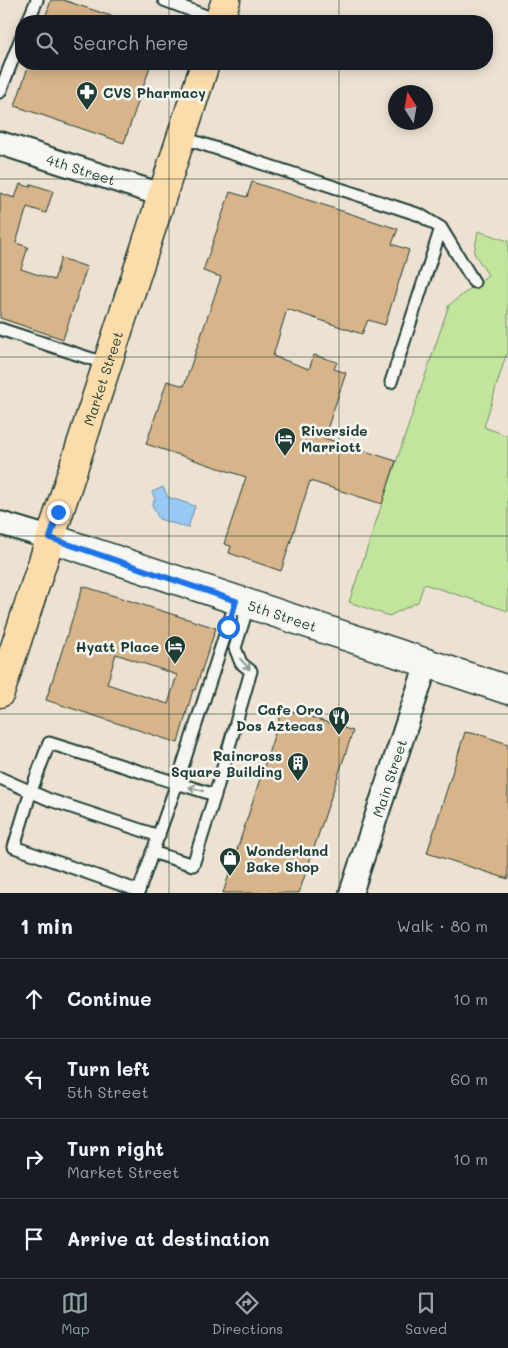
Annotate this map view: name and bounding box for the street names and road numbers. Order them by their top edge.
street label: 4th Street [44,149,118,189]
street label: Market Street [78,329,127,428]
street label: 5th Street [246,595,319,635]
street label: Main Street [367,737,411,820]

